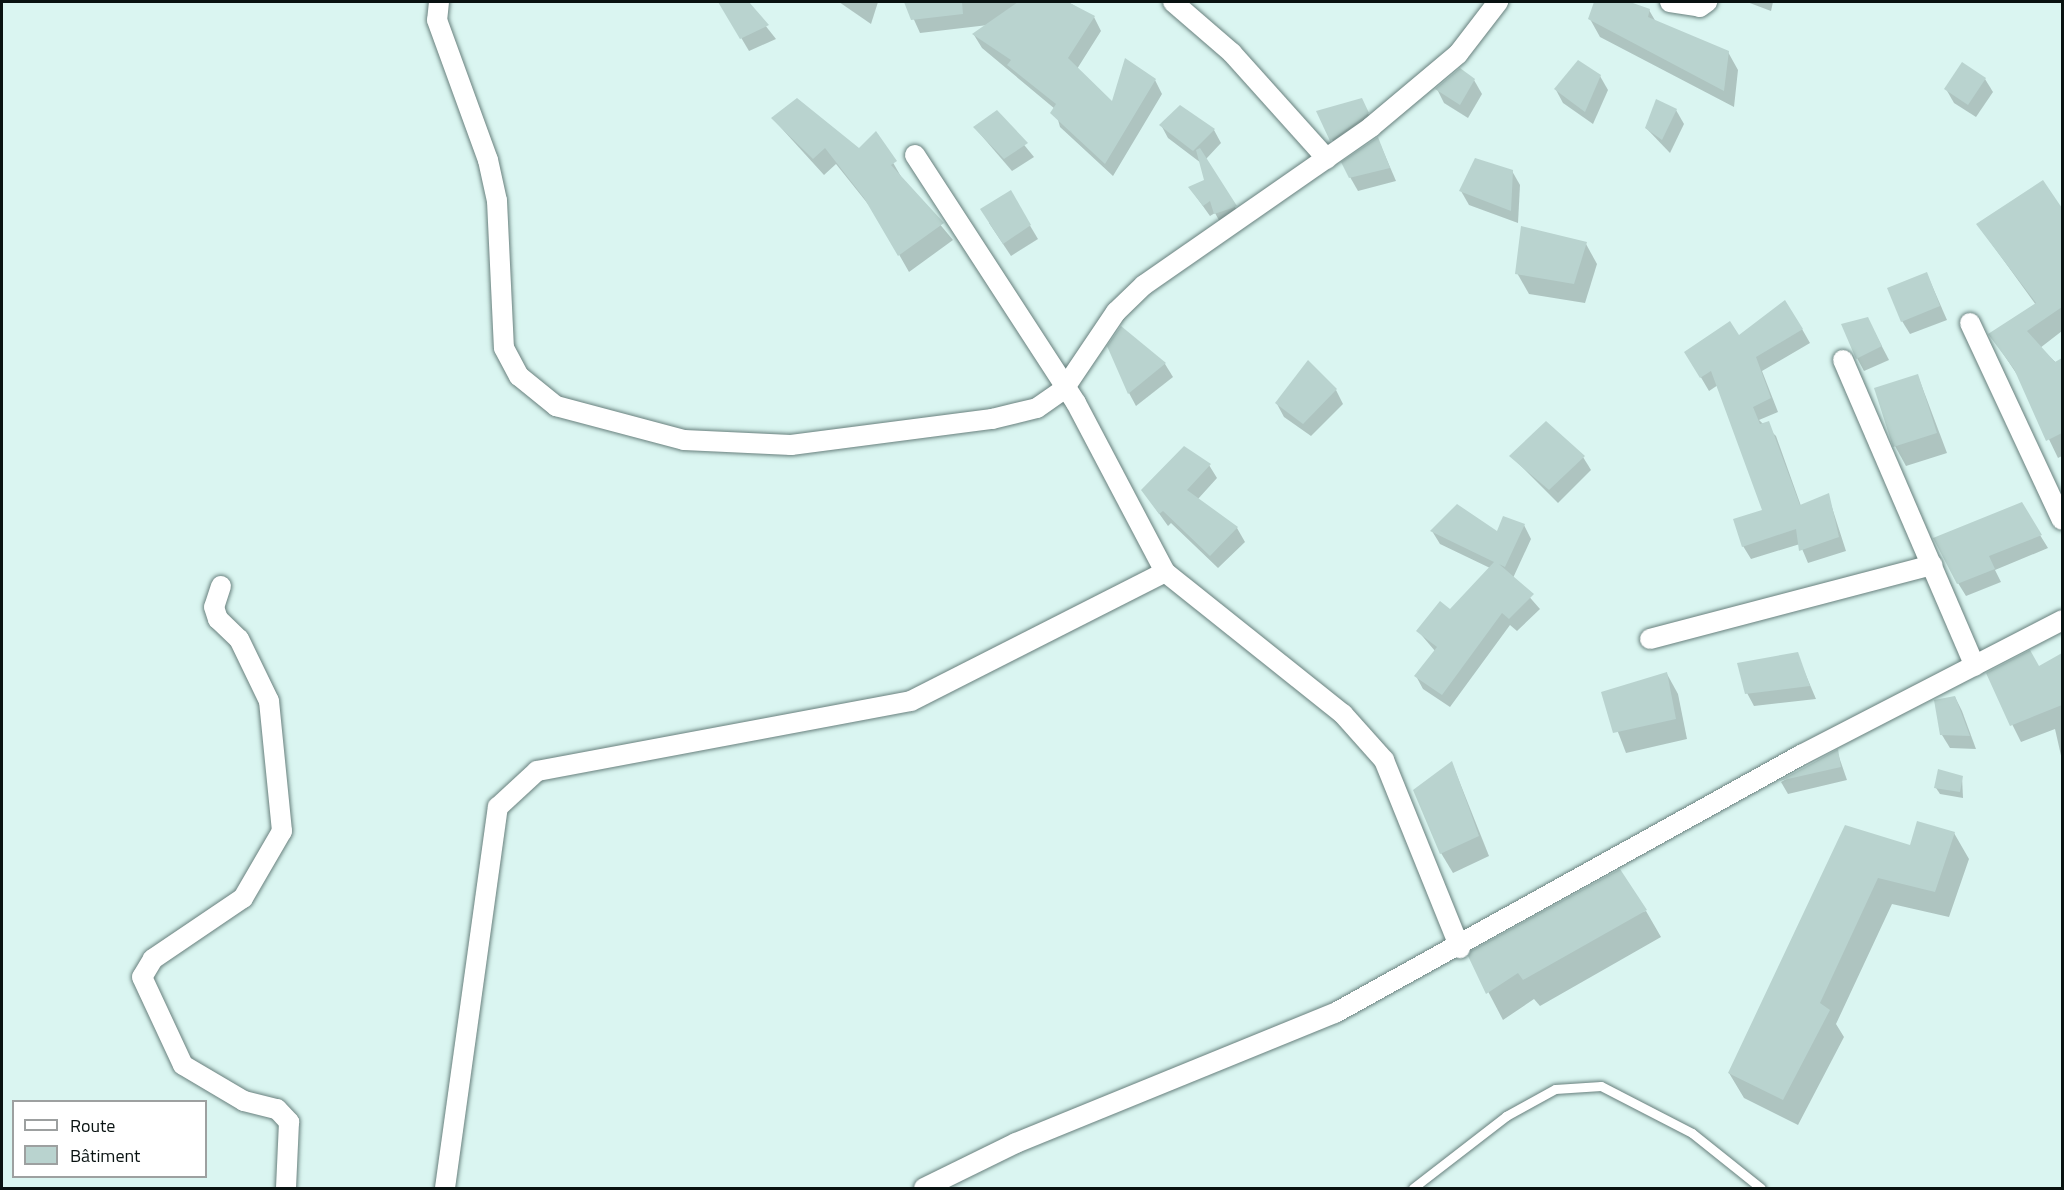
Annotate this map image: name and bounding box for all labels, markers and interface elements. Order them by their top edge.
legend [12,1100,207,1178]
text: Route [70,1112,115,1139]
text: Bâtiment [70,1142,140,1169]

